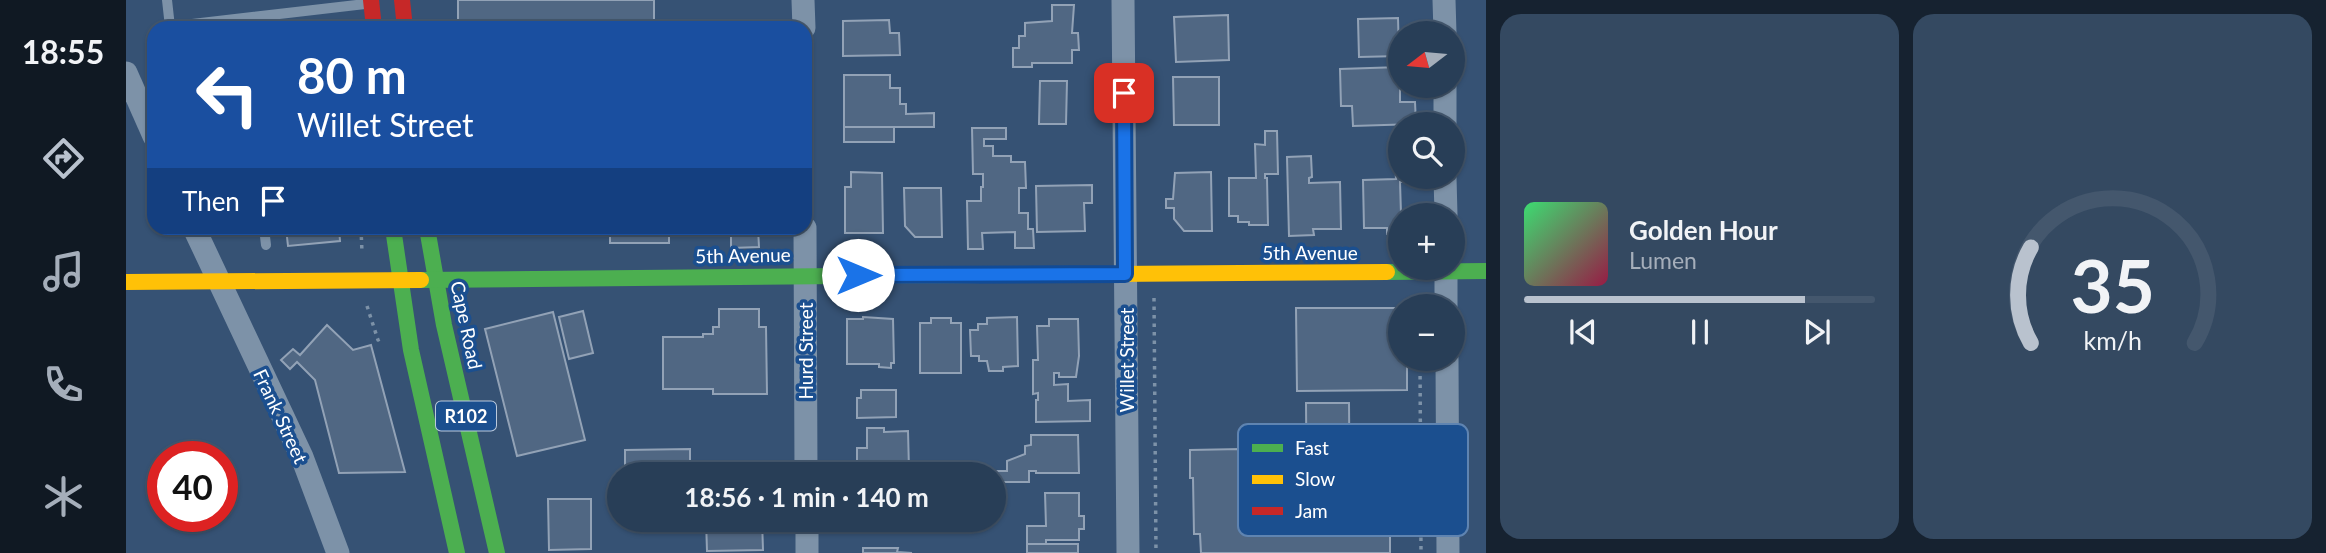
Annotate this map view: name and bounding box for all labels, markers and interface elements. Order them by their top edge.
north arrow [1388,21,1465,98]
map controls [1388,21,1465,371]
text: 18:55 [22,32,104,71]
text: 80 m [297,46,407,104]
icon: left [182,49,273,140]
pin [1094,63,1154,123]
icon: arrive [1105,74,1143,112]
text: Willet Street [297,105,474,144]
button: search [1388,112,1465,189]
icon: directions [39,134,88,183]
icon: arrive [254,182,292,220]
text: Then [182,185,240,217]
button: + [1388,203,1465,280]
text: Golden Hour [1629,214,1778,246]
position arrow [821,238,895,312]
street label: 5th Avenue [1262,241,1358,264]
text: 35 [2070,241,2155,329]
street label: 5th Avenue [695,243,791,267]
text: Lumen [1629,246,1697,274]
icon: music [39,247,88,296]
street label: Cape Road [446,279,488,371]
button: − [1388,294,1465,371]
street label: Hurd Street [794,302,817,400]
street label: Willet Street [1115,307,1138,412]
icon: previous [1564,313,1602,351]
icon: pause [1681,313,1719,351]
icon: next [1798,313,1836,351]
text: km/h [2083,324,2142,354]
icon: phone [39,360,88,409]
street label: Frank Street [249,365,313,467]
road number: R102 [436,402,496,430]
legend [1238,424,1468,536]
text: Fast [1295,436,1329,459]
speed limit sign: 40 [147,441,238,532]
text: Slow [1295,467,1335,490]
icon: climate [39,472,88,521]
text: 18:56 · 1 min · 140 m [684,481,929,513]
text: Jam [1295,499,1328,522]

